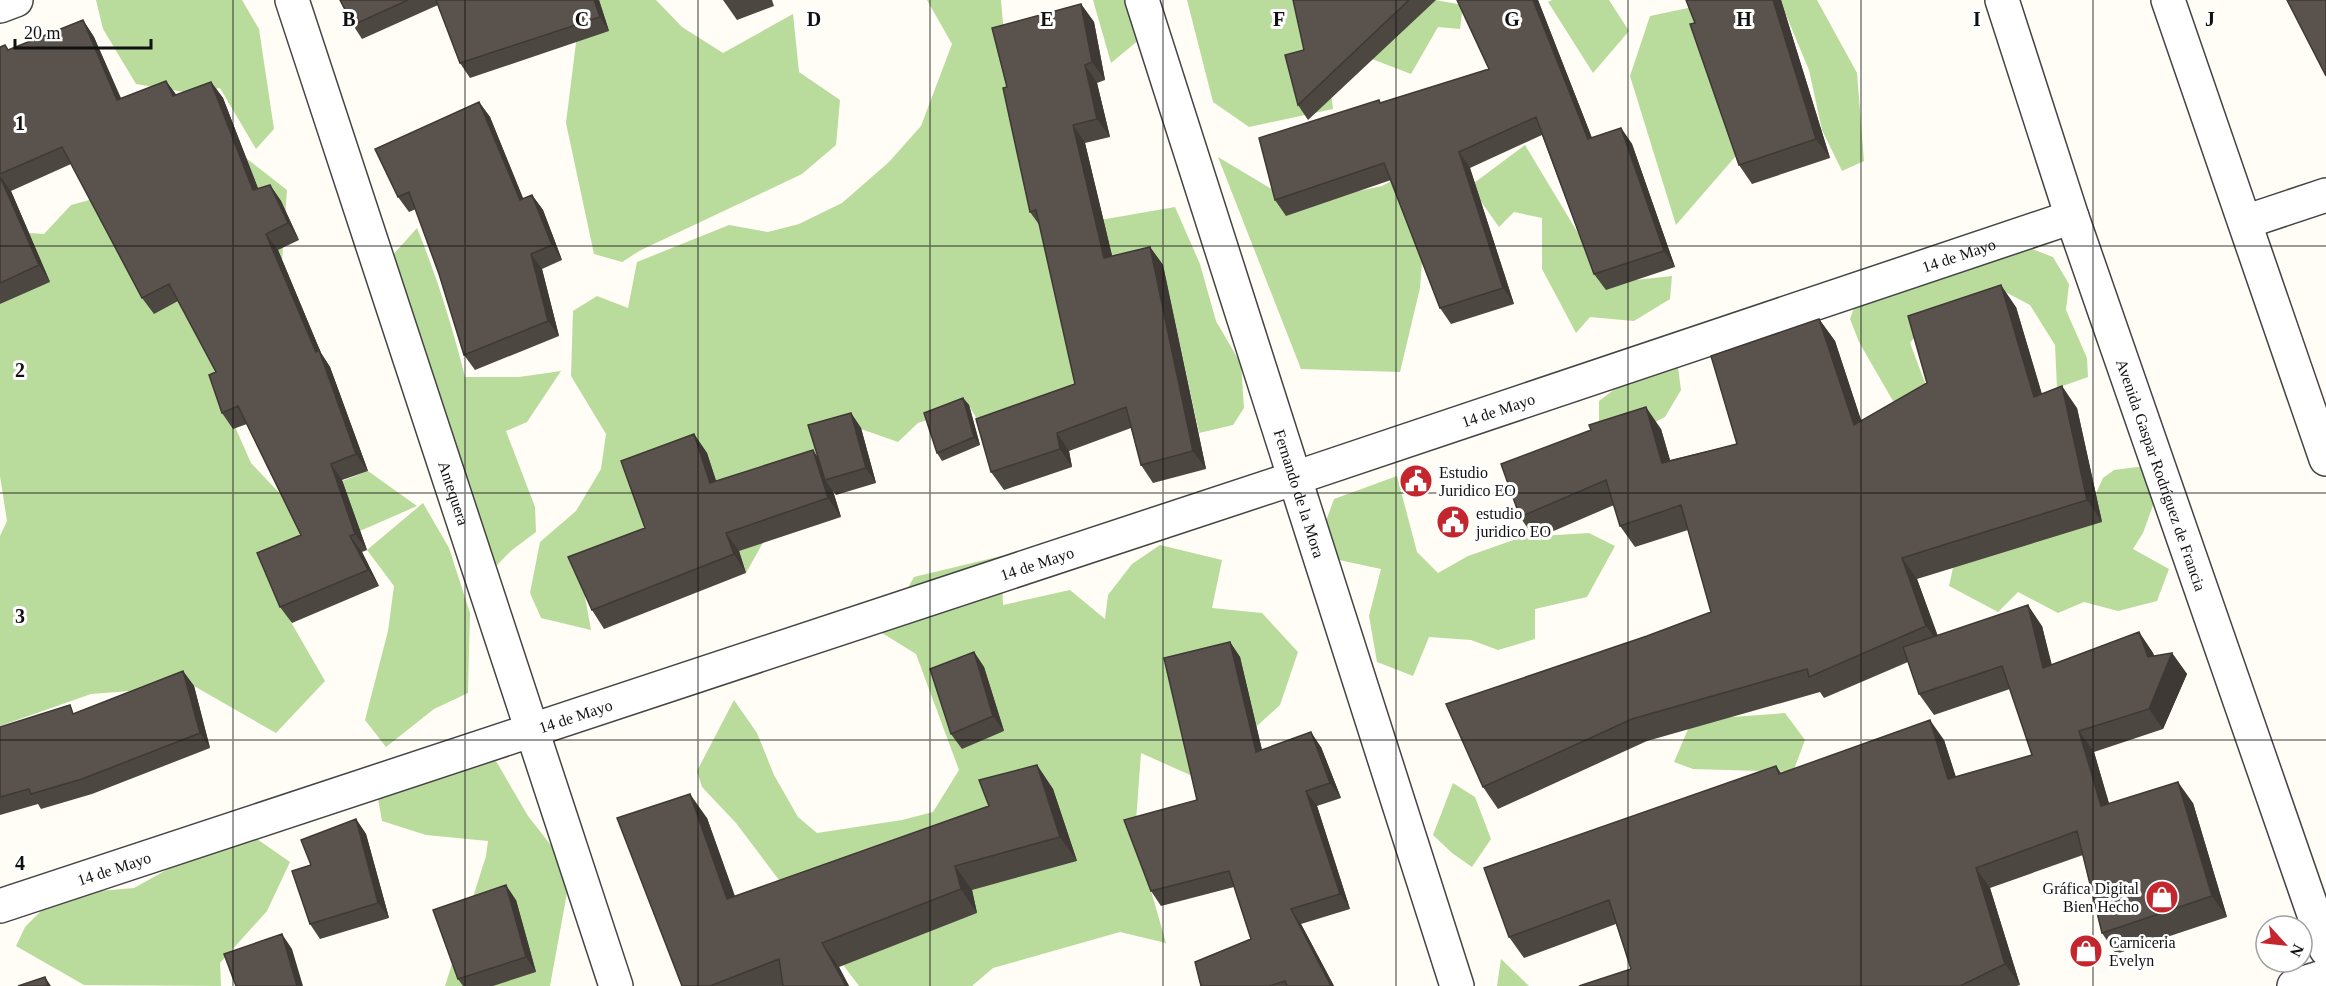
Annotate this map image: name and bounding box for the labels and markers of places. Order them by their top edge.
public building icon: Estudio Juridico EO [1398,463,1434,499]
place label: Estudio Juridico EO [1439,464,1516,499]
public building icon: estudio juridico EO [1435,504,1471,540]
place label: estudio juridico EO [1475,505,1551,541]
shop icon: Gráfica Digital Bien Hecho [2144,879,2180,915]
place label: Gráfica Digital Bien Hecho [2043,880,2140,915]
shop icon: Carniceria Evelyn [2068,933,2104,969]
place label: Carniceria Evelyn [2109,934,2176,970]

